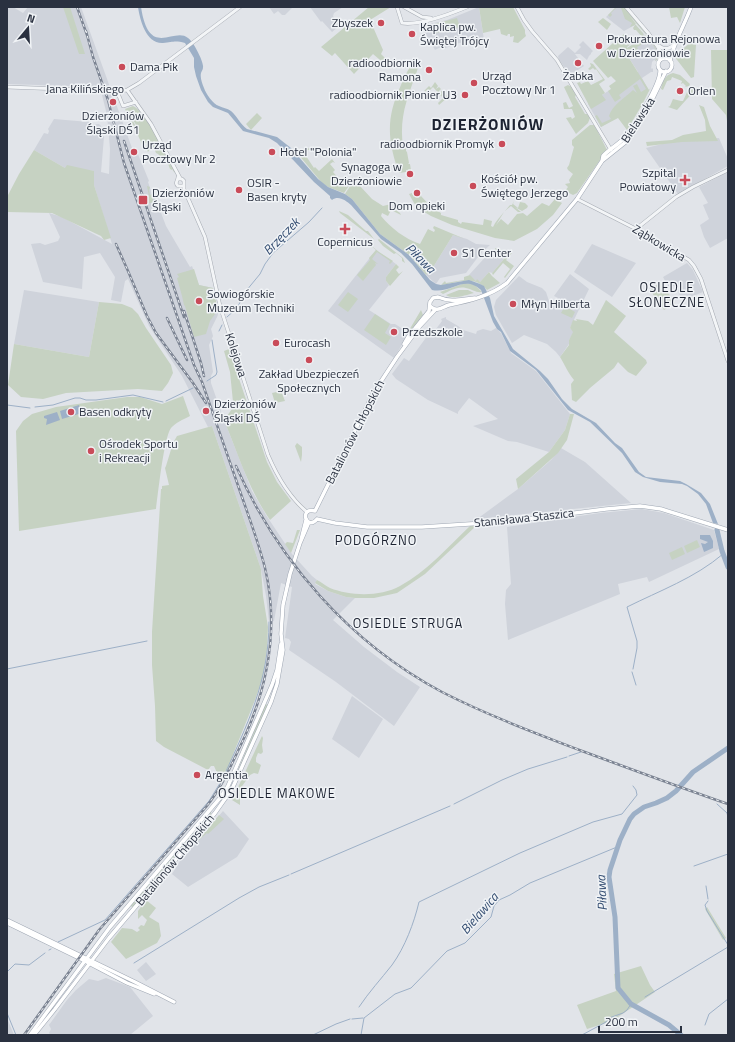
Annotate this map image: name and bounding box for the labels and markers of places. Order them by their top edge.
place label: Zbyszek [332,13,373,32]
place label: Kaplica pw. Świętej Trójcy [420,17,489,50]
marker: Zbyszek [376,18,386,28]
marker: Kaplica pw. Świętej Trójcy [407,29,417,39]
place label: Prokuratura Rejonowa w Dzierżoniowie [607,29,720,62]
marker: Prokuratura Rejonowa w Dzierżoniowie [594,41,604,51]
place label: radioodbiornik Ramona [349,53,421,86]
place label: Dama Pik [130,57,178,76]
marker: Żabka [573,58,583,68]
marker: Dama Pik [117,62,127,72]
marker: radioodbiornik Ramona [424,65,434,75]
place label: Urząd Pocztowy Nr 1 [482,66,556,99]
place label: Żabka [563,66,593,85]
marker: Urząd Pocztowy Nr 1 [469,78,479,88]
place label: Orlen [688,81,715,100]
place label: radioodbiornik Pionier U3 [329,85,457,104]
marker: Orlen [675,86,685,96]
marker: radioodbiornik Pionier U3 [460,90,470,100]
marker: Dzierżoniów Śląski DŚ1 [108,97,118,107]
place label: Dzierżoniów Śląski DŚ1 [82,106,144,139]
place label: radioodbiornik Promyk [380,134,494,153]
place label: Urząd Pocztowy Nr 2 [142,135,216,168]
marker: radioodbiornik Promyk [497,139,507,149]
place label: Hotel "Polonia" [280,142,357,161]
marker: Urząd Pocztowy Nr 2 [129,147,139,157]
marker: Hotel "Polonia" [267,147,277,157]
place label: Synagoga w Dzierżoniowie [331,157,402,190]
place label: Szpital Powiatowy [619,163,676,196]
marker: Synagoga w Dzierżoniowie [405,169,415,179]
place label: Kościół pw. Świętego Jerzego [481,169,568,202]
place label: OSIR - Basen kryty [247,173,307,206]
marker: Szpital Powiatowy [679,174,691,186]
marker: Kościół pw. Świętego Jerzego [468,181,478,191]
place label: Dzierżoniów Śląski [152,183,214,216]
marker: OSIR - Basen kryty [234,185,244,195]
marker: Dom opieki [412,188,422,198]
marker: Dzierżoniów Śląski [137,194,149,206]
place label: Dom opieki [389,196,445,215]
marker: Copernicus [340,224,350,234]
place label: Copernicus [317,232,373,251]
place label: S1 Center [462,243,511,262]
marker: S1 Center [449,248,459,258]
place label: Sowiogórskie Muzeum Techniki [207,284,294,317]
place label: Młyn Hilberta [521,294,590,313]
marker: Sowiogórskie Muzeum Techniki [194,296,204,306]
marker: Młyn Hilberta [508,299,518,309]
place label: Przedszkole [402,322,463,341]
marker: Przedszkole [389,327,399,337]
place label: Eurocash [284,333,331,352]
marker: Eurocash [271,338,281,348]
marker: Zakład Ubezpieczeń Społecznych [304,355,314,365]
place label: Zakład Ubezpieczeń Społecznych [259,364,359,397]
place label: Dzierżoniów Śląski DŚ [214,394,276,427]
place label: Basen odkryty [79,402,152,421]
marker: Dzierżoniów Śląski DŚ [201,406,211,416]
marker: Basen odkryty [66,407,76,417]
place label: Ośrodek Sportu i Rekreacji [99,434,178,467]
marker: Ośrodek Sportu i Rekreacji [86,446,96,456]
place label: Argentia [205,765,248,784]
marker: Argentia [192,770,202,780]

